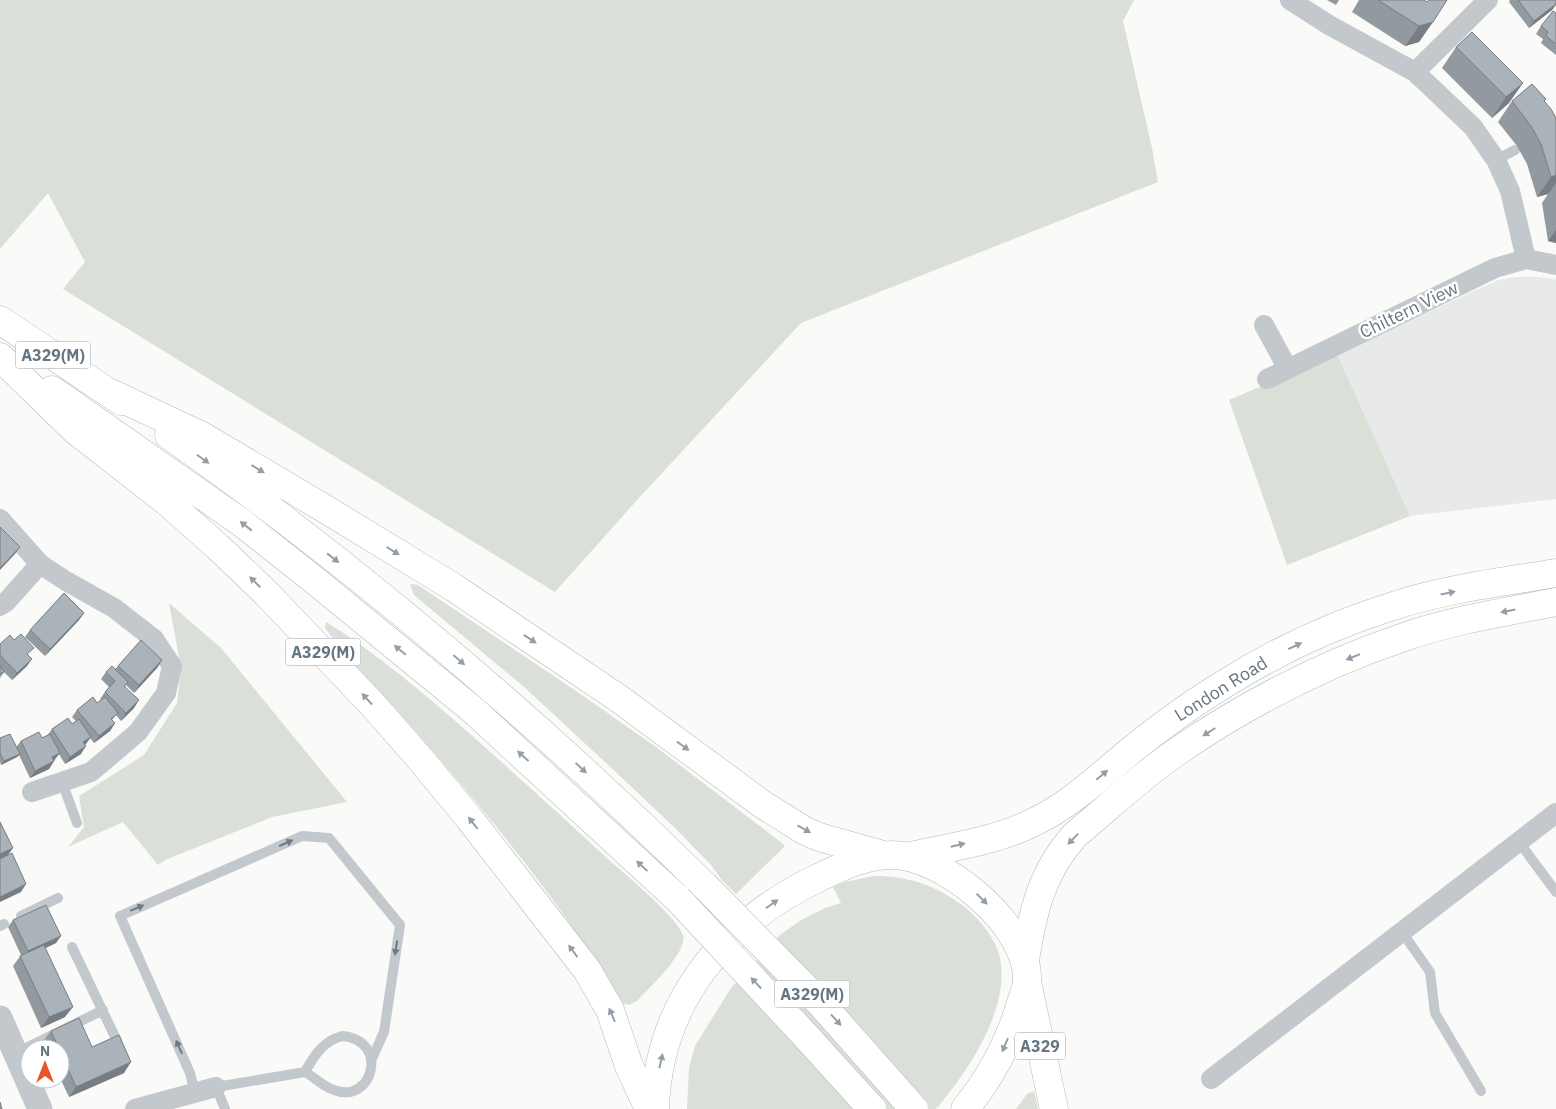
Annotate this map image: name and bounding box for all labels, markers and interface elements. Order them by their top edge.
street label: Chiltern View [1356,276,1462,343]
road number: A329(M) [15,342,90,368]
one-way arrow [196,454,210,464]
one-way arrow [252,464,265,473]
one-way arrow [239,521,253,531]
one-way arrow [387,546,400,555]
one-way arrow [326,552,339,563]
one-way arrow [249,576,261,588]
one-way arrow [1440,588,1456,596]
one-way arrow [1500,608,1516,616]
one-way arrow [523,634,537,643]
road number: A329(M) [286,638,360,666]
one-way arrow [1287,642,1302,650]
one-way arrow [394,644,407,655]
street label: London Road [1170,651,1272,726]
one-way arrow [1345,653,1360,661]
one-way arrow [452,655,465,666]
one-way arrow [361,694,373,706]
one-way arrow [1202,727,1215,736]
one-way arrow [676,741,690,751]
one-way arrow [518,750,530,762]
one-way arrow [574,762,586,774]
one-way arrow [1095,769,1108,780]
one-way arrow [467,817,478,830]
one-way arrow [797,825,810,834]
one-way arrow [1067,832,1079,844]
one-way arrow [279,839,293,847]
one-way arrow [951,841,967,849]
one-way arrow [637,860,649,872]
one-way arrow [976,893,988,905]
one-way arrow [766,899,779,909]
one-way arrow [130,904,144,912]
one-way arrow [392,940,400,956]
one-way arrow [568,944,578,958]
one-way arrow [751,976,762,989]
road number: A329(M) [774,981,850,1008]
one-way arrow [607,1008,615,1022]
one-way arrow [830,1013,841,1026]
road number: A329 [1015,1032,1065,1060]
one-way arrow [1001,1038,1009,1053]
north arrow [20,1039,70,1089]
one-way arrow [174,1040,182,1054]
text: N [40,1042,50,1060]
one-way arrow [657,1053,665,1068]

